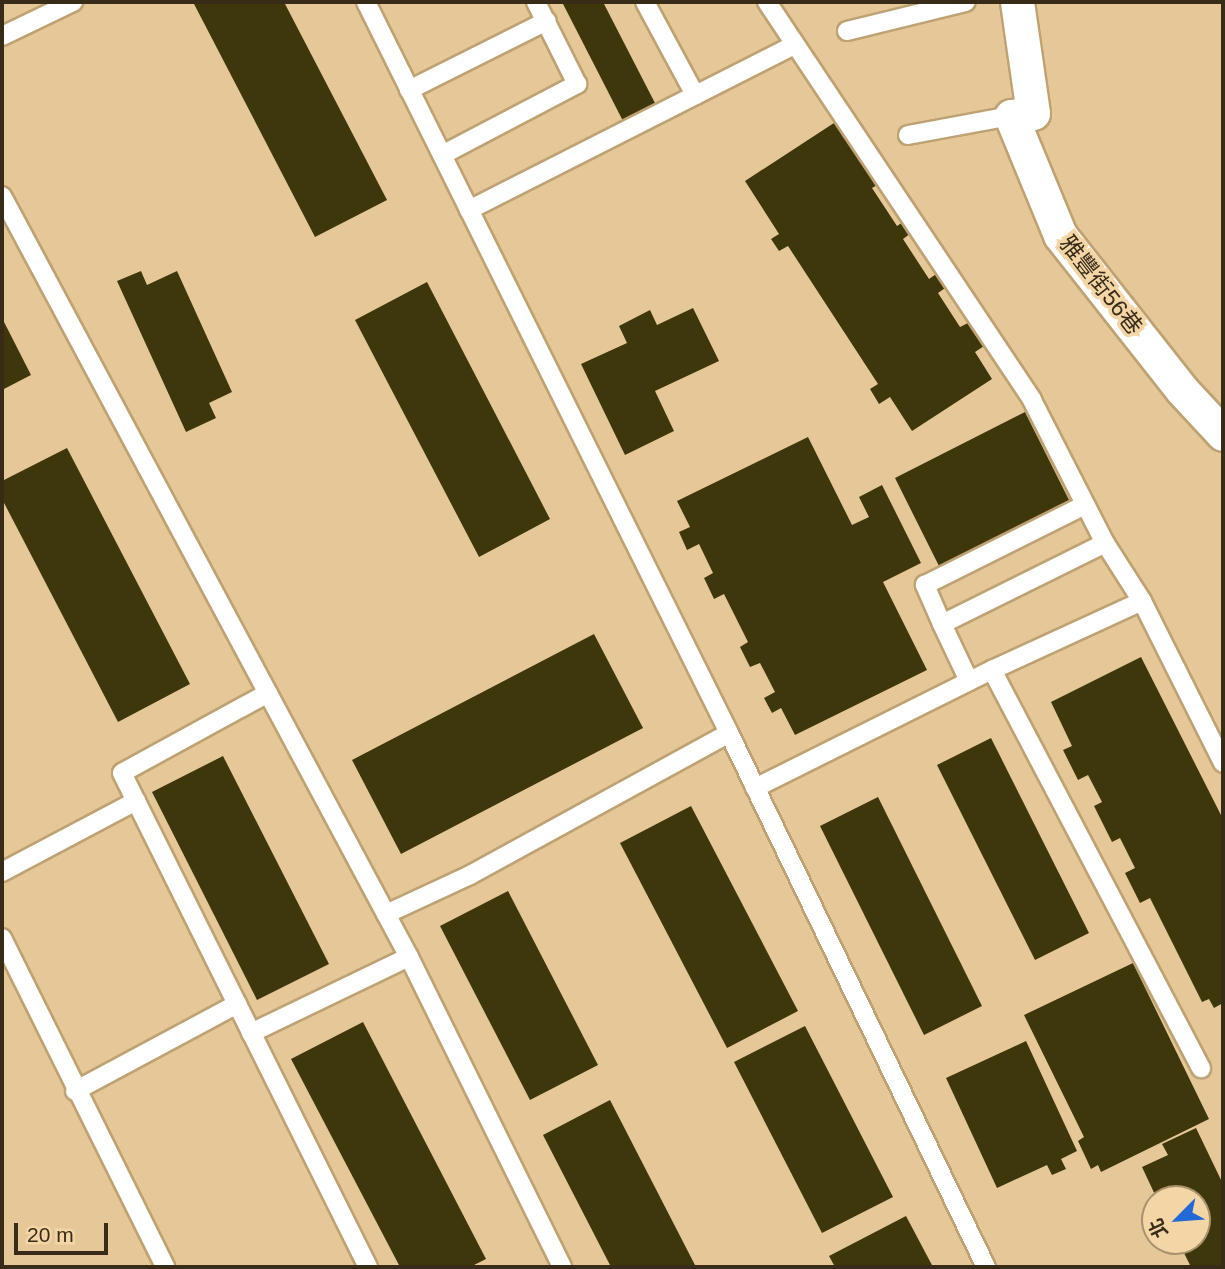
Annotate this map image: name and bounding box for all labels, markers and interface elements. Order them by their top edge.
street label: 雅豐街56巷 [1054,230,1148,340]
north arrow [1141,1185,1211,1255]
scale bar [18,1210,112,1254]
text: 北 [1145,1215,1172,1241]
text: 20 m [27,1223,74,1246]

